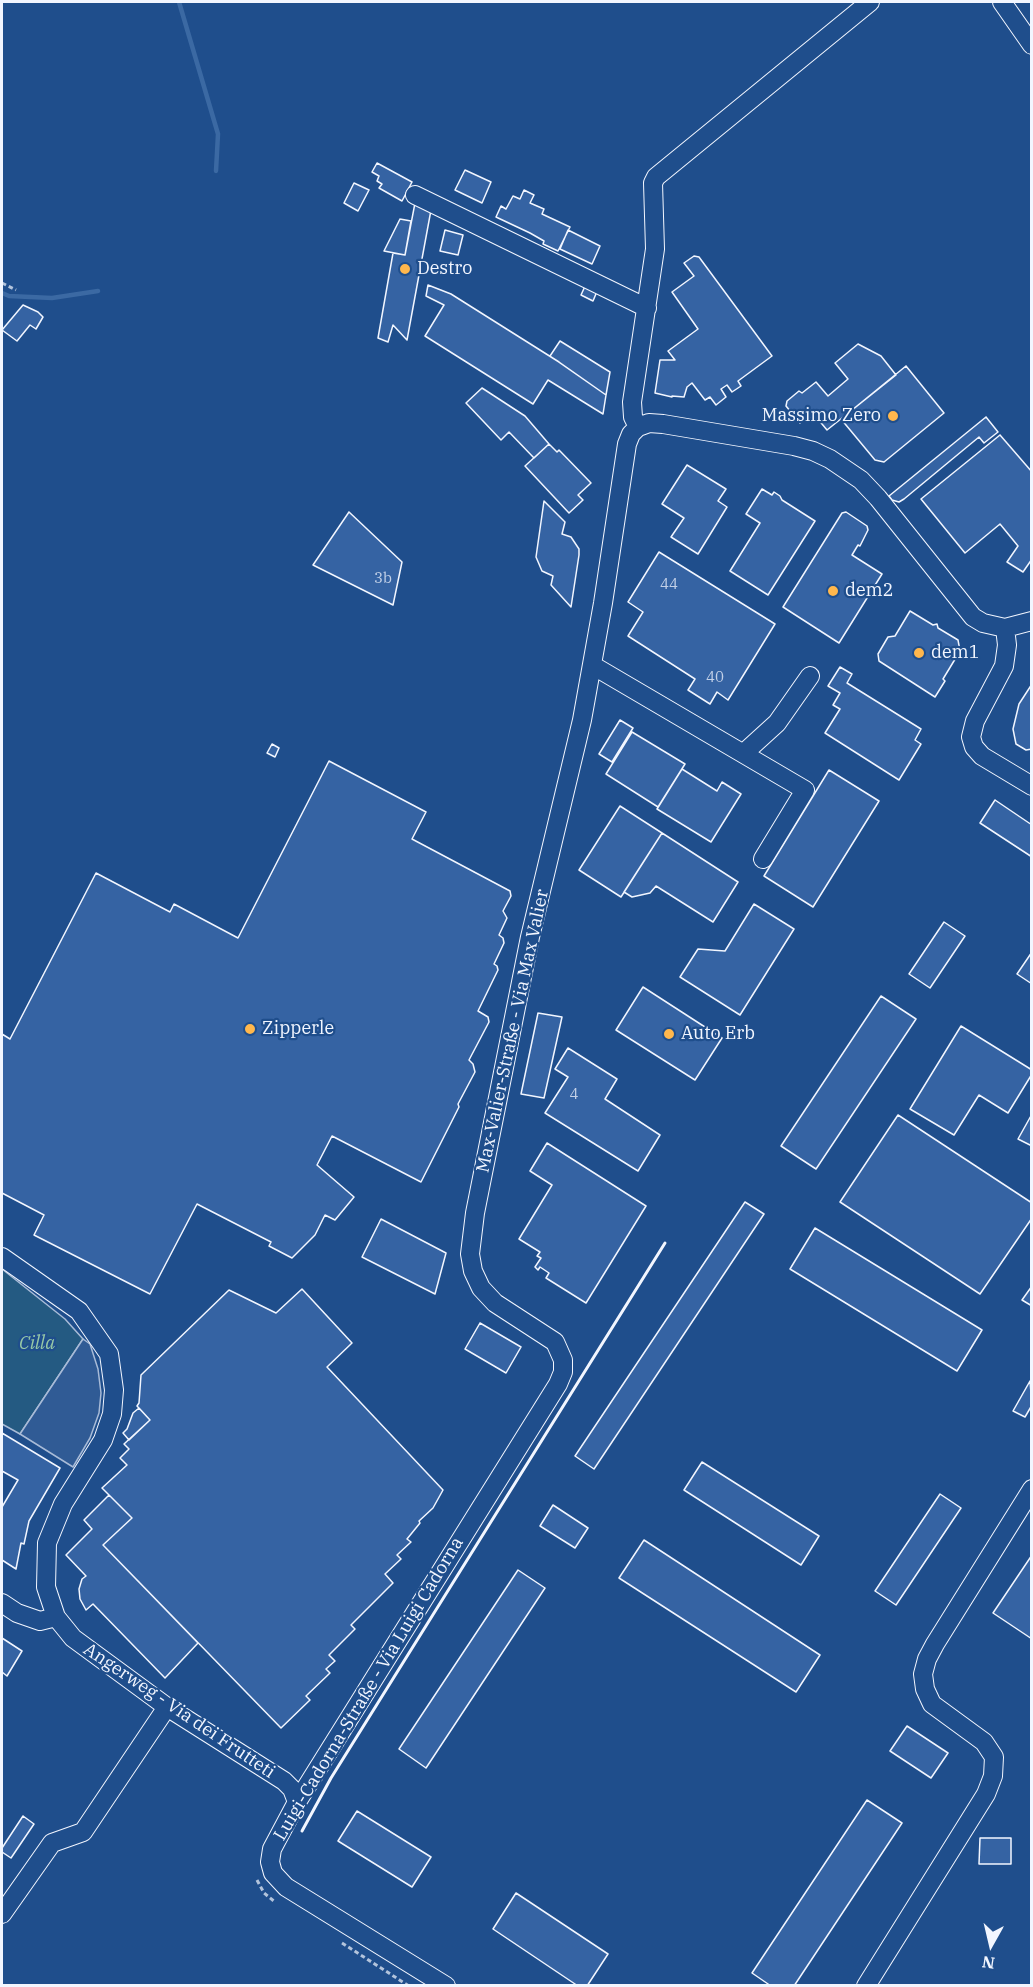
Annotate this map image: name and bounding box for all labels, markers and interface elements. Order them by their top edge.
place label: Destro [417,258,472,280]
marker: Destro [398,262,412,276]
place label: Massimo Zero [762,405,881,427]
marker: Massimo Zero [886,409,900,423]
house number: 3b [374,570,392,588]
house number: 44 [660,576,678,594]
place label: dem2 [845,580,894,602]
marker: dem2 [826,584,840,598]
place label: dem1 [931,642,980,664]
marker: dem1 [912,646,926,660]
house number: 40 [706,669,724,687]
street label: Max-Valier-Straße - Via Max Valier [472,887,554,1175]
place label: Zipperle [262,1018,334,1040]
marker: Zipperle [243,1022,257,1036]
place label: Auto Erb [681,1023,755,1045]
marker: Auto Erb [662,1027,676,1041]
house number: 4 [570,1086,578,1104]
park label: Cilla [19,1333,55,1355]
street label: Luigi-Cadorna-Straße - Via Luigi Cadorna [270,1533,468,1845]
street label: Angerweg - Via dei Frutteti [79,1639,279,1783]
north arrow [961,1915,1021,1975]
text: N [981,1952,996,1974]

